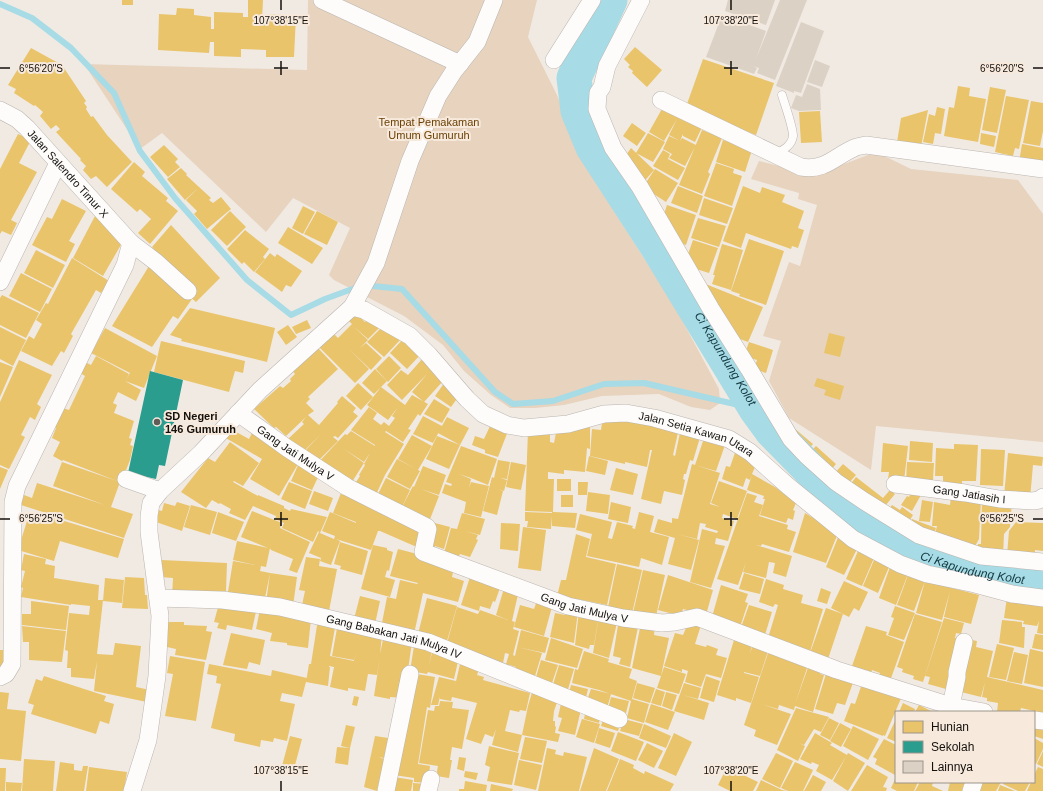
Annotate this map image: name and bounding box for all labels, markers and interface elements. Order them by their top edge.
text: 107°38'15"E [253,15,309,26]
text: 107°38'20"E [703,15,759,26]
text: 6°56'20"S [19,63,63,74]
text: 6°56'20"S [980,63,1024,74]
park label: Tempat Pemakaman Umum Gumuruh [379,116,479,141]
street label: Jalan Salendro Timur X [25,127,111,220]
water label: Ci Kapundung Kolot [692,309,760,409]
street label: Jalan Setia Kawan Utara [638,409,757,459]
place label: SD Negeri 146 Gumuruh [165,410,236,435]
marker: SD Negeri 146 Gumuruh [152,417,162,427]
street label: Gang Jati Mulya V [255,423,337,483]
street label: Gang Jatiasih I [932,483,1006,505]
text: 6°56'25"S [19,513,63,524]
text: 6°56'25"S [980,513,1024,524]
water label: Ci Kapundung Kolot [919,549,1026,587]
street label: Gang Jati Mulya V [539,590,629,625]
street label: Gang Babakan Jati Mulya IV [325,612,464,661]
legend [895,711,1035,783]
text: Hunian [931,720,969,734]
text: Sekolah [931,740,974,754]
text: Lainnya [931,760,973,774]
text: 107°38'15"E [253,765,309,776]
text: 107°38'20"E [703,765,759,776]

